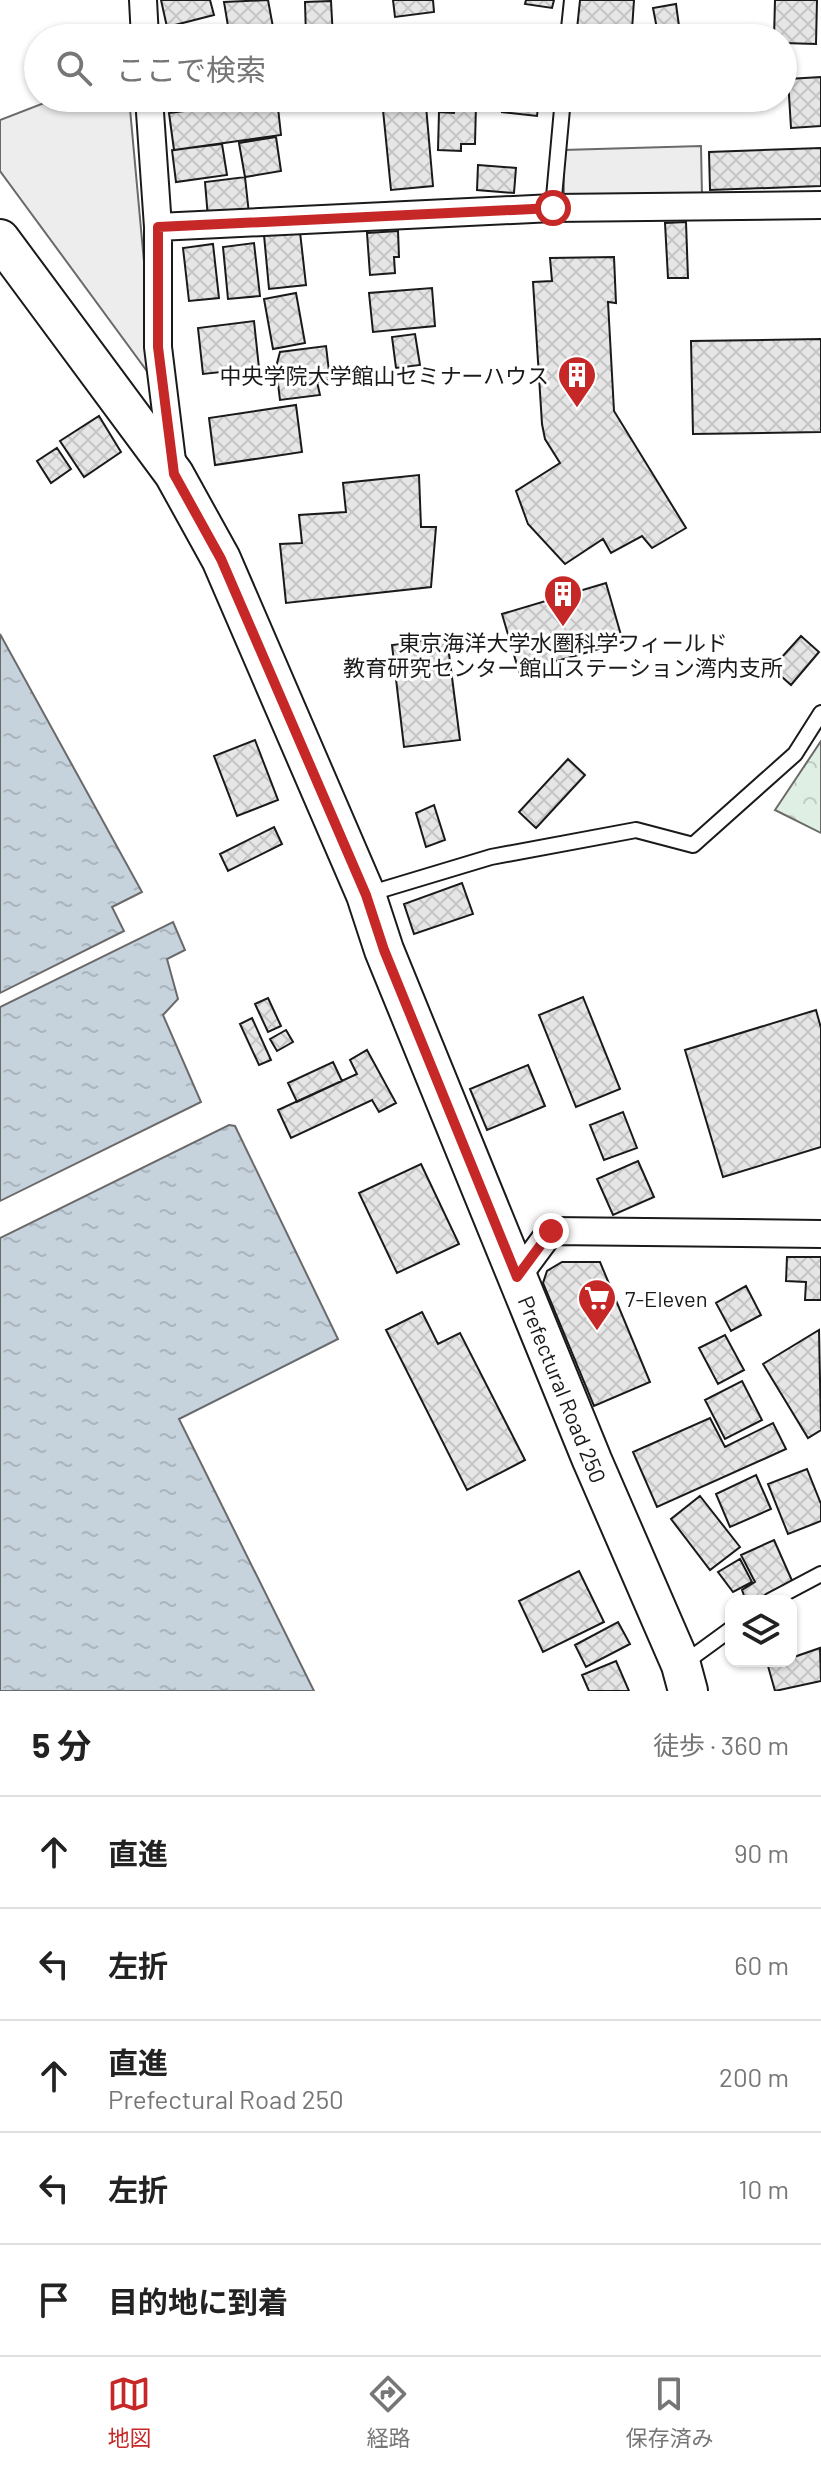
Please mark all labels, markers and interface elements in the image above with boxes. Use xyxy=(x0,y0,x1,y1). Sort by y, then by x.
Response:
search box xyxy=(24,24,797,112)
icon: search xyxy=(52,46,96,90)
text: ここで検索 xyxy=(116,51,266,87)
route start xyxy=(535,190,571,226)
building icon: 中央学院大学館山セミナーハウス xyxy=(556,354,598,409)
place label: 中央学院大学館山セミナーハウス xyxy=(219,362,549,388)
building icon: 東京海洋大学水圏科学フィールド 教育研究センター館山ステーション湾内支所 xyxy=(542,573,584,628)
place label: 東京海洋大学水圏科学フィールド 教育研究センター館山ステーション湾内支所 xyxy=(343,629,783,680)
route end xyxy=(533,1213,569,1249)
supermarket icon: 7-Eleven xyxy=(576,1277,618,1332)
place label: 7-Eleven xyxy=(625,1285,708,1311)
street label: Prefectural Road 250 xyxy=(514,1292,612,1486)
map controls xyxy=(725,1595,797,1667)
button: layers xyxy=(725,1595,797,1667)
text: 5 分 xyxy=(32,1724,91,1765)
text: 徒歩 · 360 m xyxy=(653,1729,789,1760)
icon: ahead xyxy=(32,1830,76,1874)
text: 直進 xyxy=(108,1835,168,1871)
text: 90 m xyxy=(734,1837,789,1868)
icon: left xyxy=(32,1942,76,1986)
text: 左折 xyxy=(108,1947,168,1983)
text: 60 m xyxy=(734,1949,789,1980)
text: 直進 xyxy=(108,2044,168,2080)
icon: ahead xyxy=(32,2054,76,2098)
text: 200 m xyxy=(719,2061,789,2092)
text: Prefectural Road 250 xyxy=(108,2083,344,2114)
icon: left xyxy=(32,2166,76,2210)
text: 左折 xyxy=(108,2171,168,2207)
text: 10 m xyxy=(739,2173,789,2204)
icon: arrive xyxy=(32,2278,76,2322)
text: 目的地に到着 xyxy=(108,2283,288,2319)
tab: 地図 xyxy=(107,2372,152,2452)
tab: 経路 xyxy=(366,2372,411,2452)
tab: 保存済み xyxy=(625,2372,714,2452)

